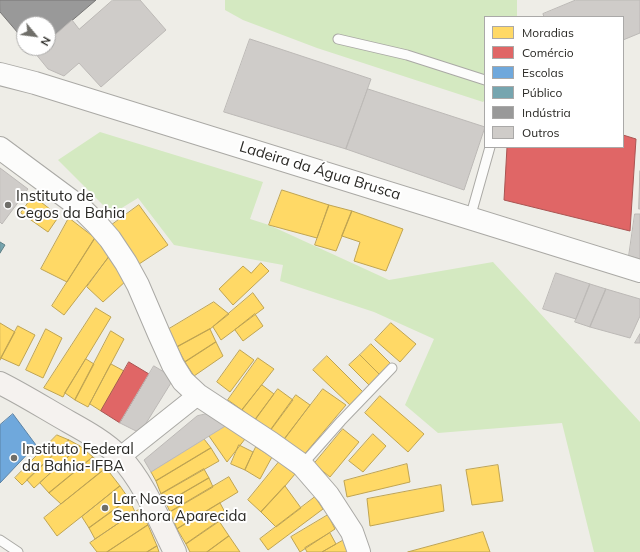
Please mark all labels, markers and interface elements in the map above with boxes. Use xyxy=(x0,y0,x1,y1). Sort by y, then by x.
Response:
north arrow xyxy=(16,16,56,56)
legend xyxy=(484,16,624,148)
text: Moradias xyxy=(522,25,574,40)
text: N xyxy=(37,34,54,48)
text: Comércio xyxy=(522,45,574,60)
text: Escolas xyxy=(522,65,564,80)
text: Público xyxy=(522,85,562,100)
text: Indústria xyxy=(522,105,571,120)
text: Outros xyxy=(522,125,559,140)
street label: Ladeira da Água Brusca xyxy=(237,138,403,204)
place label: Instituto de Cegos da Bahia xyxy=(16,187,125,222)
marker: Instituto de Cegos da Bahia xyxy=(3,200,13,210)
place label: Instituto Federal da Bahia-IFBA xyxy=(22,440,134,475)
marker: Instituto Federal da Bahia-IFBA xyxy=(9,453,19,463)
place label: Lar Nossa Senhora Aparecida xyxy=(113,490,246,525)
marker: Lar Nossa Senhora Aparecida xyxy=(100,503,110,513)

